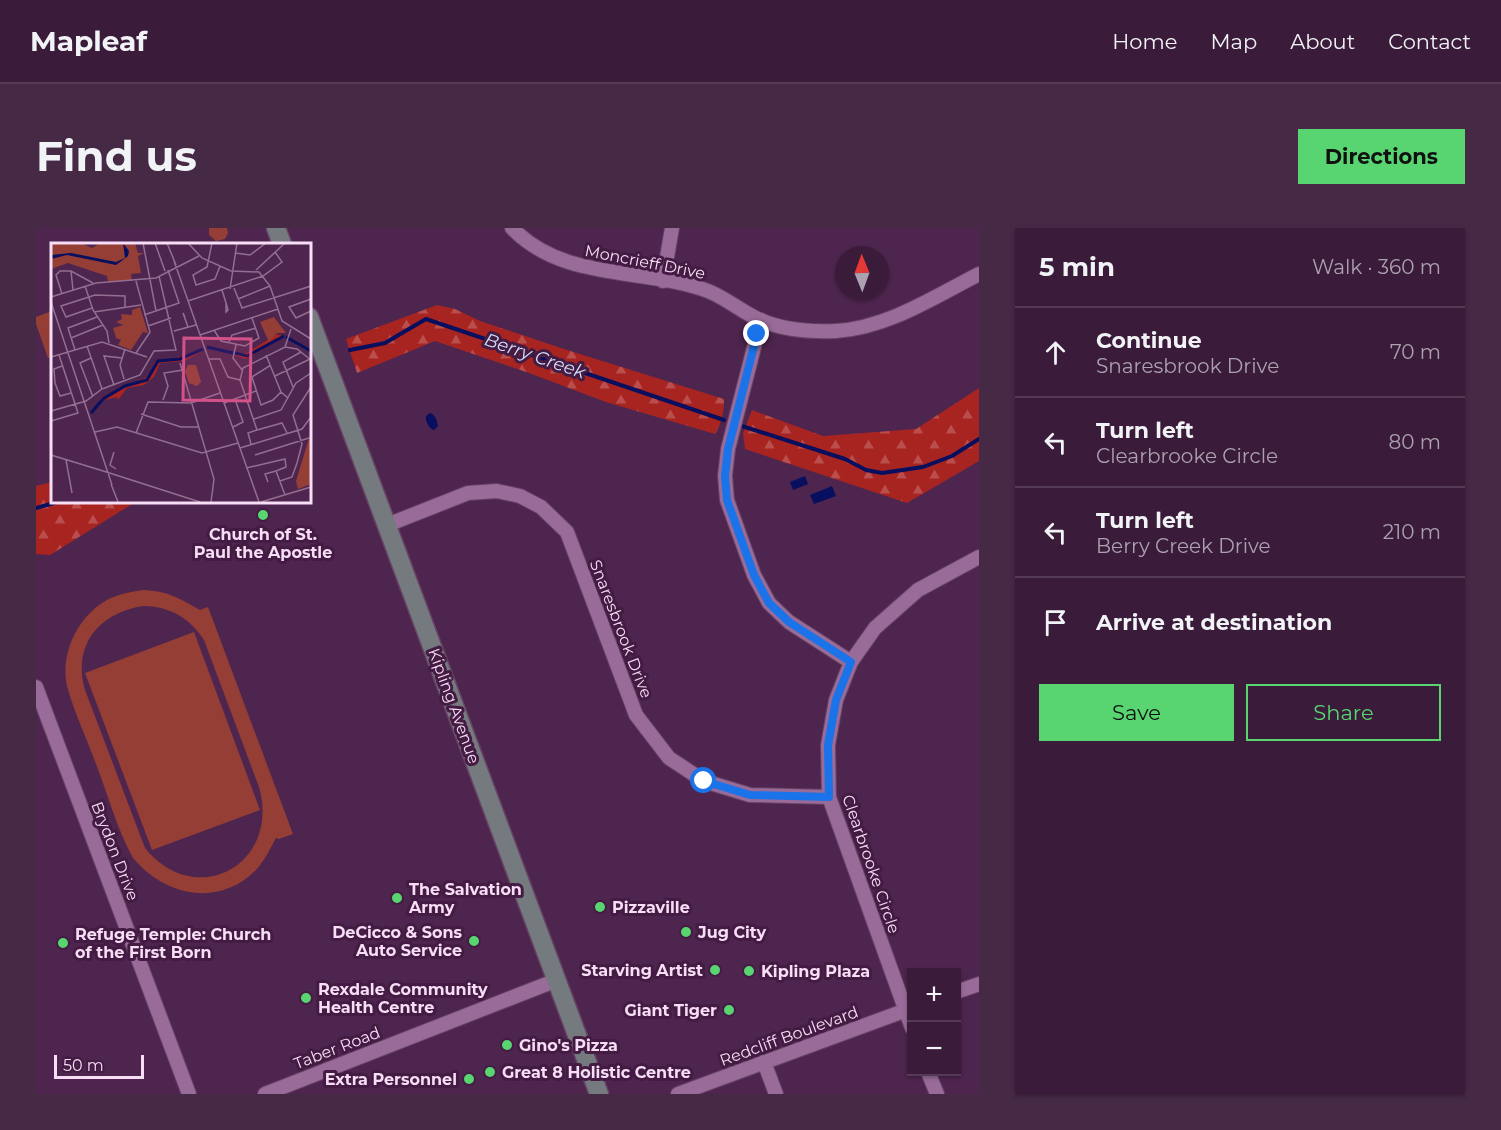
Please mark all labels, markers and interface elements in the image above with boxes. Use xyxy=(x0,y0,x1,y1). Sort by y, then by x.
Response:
text: Mapleaf xyxy=(30,24,147,58)
text: Home xyxy=(1112,29,1177,54)
text: Map xyxy=(1210,29,1257,54)
text: About xyxy=(1290,29,1355,54)
text: Contact xyxy=(1388,29,1471,54)
button: Directions xyxy=(1298,129,1465,184)
text: Find us xyxy=(36,130,197,182)
street label: Moncrieff Drive xyxy=(583,241,707,283)
inset map xyxy=(51,243,310,502)
north arrow xyxy=(835,246,889,300)
text: 5 min xyxy=(1039,251,1115,283)
text: Walk · 360 m xyxy=(1312,255,1441,279)
route end xyxy=(743,320,769,346)
text: Continue xyxy=(1096,327,1202,354)
water label: Berry Creek xyxy=(482,328,590,384)
icon: ahead xyxy=(1039,336,1072,369)
text: 70 m xyxy=(1390,340,1441,364)
text: Snaresbrook Drive xyxy=(1096,354,1279,378)
text: Turn left xyxy=(1096,417,1194,444)
icon: left xyxy=(1039,426,1072,459)
text: 80 m xyxy=(1389,430,1441,454)
text: Clearbrooke Circle xyxy=(1096,444,1278,468)
text: Turn left xyxy=(1096,507,1194,534)
marker: Church of St. Paul the Apostle xyxy=(256,508,270,522)
icon: left xyxy=(1039,516,1072,549)
text: 210 m xyxy=(1383,520,1441,544)
place label: Church of St. Paul the Apostle xyxy=(194,525,332,562)
text: Berry Creek Drive xyxy=(1096,534,1271,558)
street label: Snaresbrook Drive xyxy=(586,557,656,701)
icon: arrive xyxy=(1039,606,1072,639)
text: Arrive at destination xyxy=(1096,609,1332,636)
street label: Kipling Avenue xyxy=(424,646,484,766)
button: Save xyxy=(1039,684,1234,741)
button: Share xyxy=(1246,684,1441,741)
route start xyxy=(690,767,716,793)
street label: Clearbrooke Circle xyxy=(838,792,904,936)
street label: Brydon Drive xyxy=(87,799,143,903)
place label: The Salvation Army xyxy=(408,880,522,917)
marker: The Salvation Army xyxy=(390,891,404,905)
place label: Pizzaville xyxy=(612,898,690,917)
marker: Pizzaville xyxy=(593,900,607,914)
place label: DeCicco & Sons Auto Service xyxy=(332,923,462,960)
place label: Jug City xyxy=(697,923,766,942)
place label: Refuge Temple: Church of the First Born xyxy=(75,925,271,962)
marker: Jug City xyxy=(679,925,693,939)
marker: DeCicco & Sons Auto Service xyxy=(467,934,481,948)
marker: Refuge Temple: Church of the First Born xyxy=(56,936,70,950)
place label: Starving Artist xyxy=(581,961,703,980)
place label: Kipling Plaza xyxy=(761,962,870,981)
marker: Starving Artist xyxy=(708,963,722,977)
marker: Kipling Plaza xyxy=(742,964,756,978)
map controls xyxy=(907,968,961,1076)
button: + xyxy=(907,968,961,1022)
place label: Rexdale Community Health Centre xyxy=(318,980,488,1017)
marker: Rexdale Community Health Centre xyxy=(299,991,313,1005)
place label: Giant Tiger xyxy=(625,1001,717,1020)
street label: Redcliff Boulevard xyxy=(717,1002,861,1070)
marker: Giant Tiger xyxy=(722,1003,736,1017)
button: − xyxy=(907,1022,961,1076)
street label: Taber Road xyxy=(291,1023,383,1073)
place label: Gino's Pizza xyxy=(519,1036,618,1055)
marker: Gino's Pizza xyxy=(500,1038,514,1052)
scale bar xyxy=(54,1052,144,1080)
text: 50 m xyxy=(63,1056,104,1075)
place label: Great 8 Holistic Centre xyxy=(502,1063,691,1082)
marker: Great 8 Holistic Centre xyxy=(483,1065,497,1079)
place label: Extra Personnel xyxy=(325,1070,457,1089)
marker: Extra Personnel xyxy=(462,1072,476,1086)

